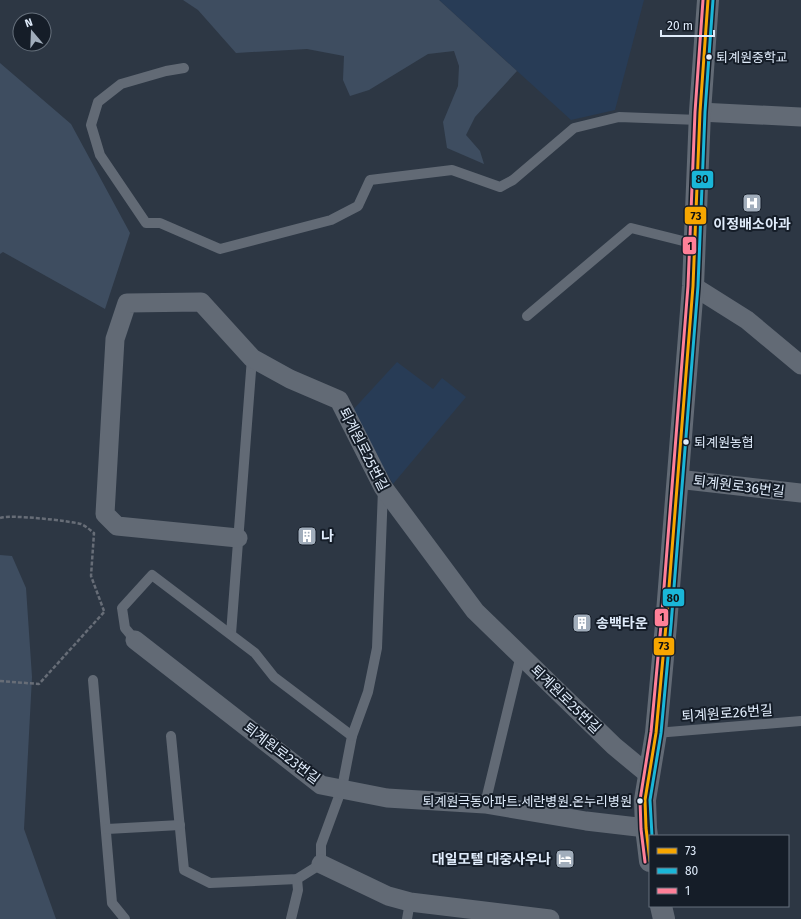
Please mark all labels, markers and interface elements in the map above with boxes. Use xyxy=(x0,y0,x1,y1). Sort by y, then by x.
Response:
north arrow xyxy=(12,12,52,52)
scale bar xyxy=(661,12,714,38)
text: N xyxy=(23,16,34,30)
text: 20 m xyxy=(667,19,693,33)
place label: 퇴계원중학교 xyxy=(716,50,788,65)
marker: 퇴계원중학교 xyxy=(704,52,714,62)
line badge: 80 xyxy=(691,170,714,189)
text: 80 xyxy=(696,173,709,186)
hospital icon: 이정배소아과 xyxy=(741,192,763,214)
line badge: 73 xyxy=(684,206,707,225)
text: 73 xyxy=(691,210,702,223)
place label: 이정배소아과 xyxy=(713,216,791,233)
line badge: 1 xyxy=(682,236,697,255)
text: 1 xyxy=(687,240,693,253)
street label: 퇴계원로25번길 xyxy=(335,405,392,494)
place label: 퇴계원농협 xyxy=(694,435,754,450)
marker: 퇴계원농협 xyxy=(681,437,691,447)
street label: 퇴계원로36번길 xyxy=(692,472,786,501)
building icon: 나 xyxy=(296,525,318,547)
place label: 나 xyxy=(321,528,334,545)
line badge: 80 xyxy=(662,588,685,607)
text: 80 xyxy=(667,592,680,605)
line badge: 1 xyxy=(654,608,669,627)
text: 1 xyxy=(659,611,665,624)
building icon: 송백타운 xyxy=(571,612,593,634)
place label: 송백타운 xyxy=(596,615,648,632)
line badge: 73 xyxy=(653,637,675,656)
text: 73 xyxy=(659,640,670,653)
street label: 퇴계원로25번길 xyxy=(527,662,604,737)
street label: 퇴계원로26번길 xyxy=(681,702,773,725)
street label: 퇴계원로23번길 xyxy=(240,719,323,788)
place label: 퇴계원극동아파트.세란병원.온누리병원 xyxy=(422,794,632,809)
marker: 퇴계원극동아파트.세란병원.온누리병원 xyxy=(635,796,645,806)
legend xyxy=(649,835,789,907)
text: 73 xyxy=(685,844,696,858)
hotel icon: 대일모텔 대중사우나 xyxy=(554,848,576,870)
place label: 대일모텔 대중사우나 xyxy=(432,851,551,868)
text: 80 xyxy=(685,864,699,878)
text: 1 xyxy=(685,884,690,898)

